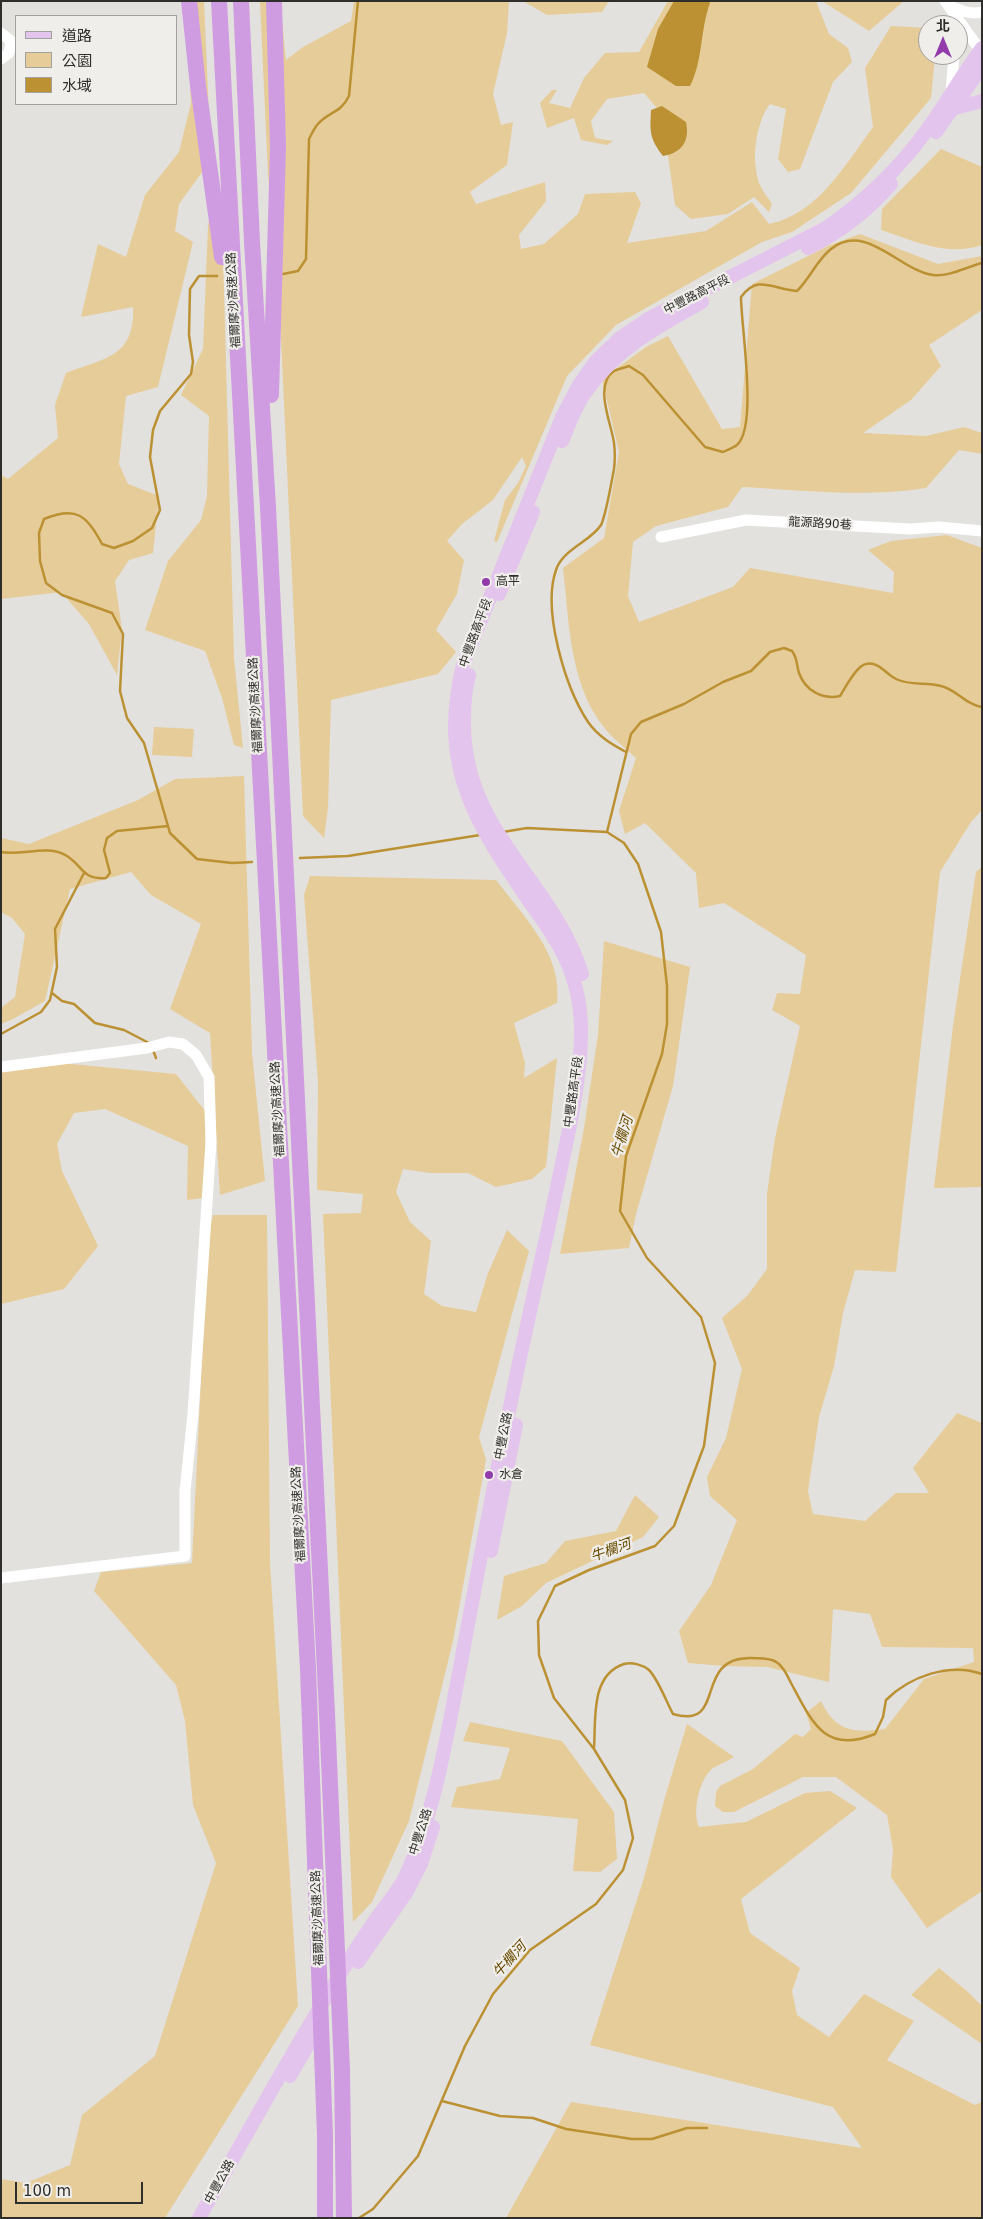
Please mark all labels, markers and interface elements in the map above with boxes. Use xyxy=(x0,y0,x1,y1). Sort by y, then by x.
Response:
legend xyxy=(15,15,178,105)
north arrow xyxy=(918,15,968,65)
text: 北 xyxy=(936,18,950,34)
text: 道路 xyxy=(62,27,92,45)
text: 公園 xyxy=(62,52,92,70)
text: 水域 xyxy=(62,77,92,95)
street label: 福爾摩沙高速公路 xyxy=(224,252,244,348)
street label: 中豐路高平段 xyxy=(662,272,732,318)
street label: 龍源路90巷 xyxy=(788,515,852,533)
place label: 高平 xyxy=(496,575,520,589)
marker: 高平 xyxy=(480,576,492,588)
street label: 中豐路高平段 xyxy=(457,597,495,669)
street label: 福爾摩沙高速公路 xyxy=(246,657,266,753)
street label: 中豐路高平段 xyxy=(562,1055,586,1129)
street label: 福爾摩沙高速公路 xyxy=(268,1061,288,1157)
water label: 牛欄河 xyxy=(609,1114,637,1160)
street label: 中豐公路 xyxy=(492,1411,516,1461)
street label: 福爾摩沙高速公路 xyxy=(289,1466,309,1562)
place label: 水倉 xyxy=(499,1468,523,1482)
marker: 水倉 xyxy=(483,1469,495,1481)
water label: 牛欄河 xyxy=(588,1536,634,1566)
street label: 中豐公路 xyxy=(407,1807,435,1857)
street label: 福爾摩沙高速公路 xyxy=(309,1870,327,1966)
water label: 牛欄河 xyxy=(490,1939,530,1981)
street label: 中豐公路 xyxy=(202,2158,238,2206)
scale bar xyxy=(18,2172,145,2204)
text: 100 m xyxy=(23,2182,71,2200)

